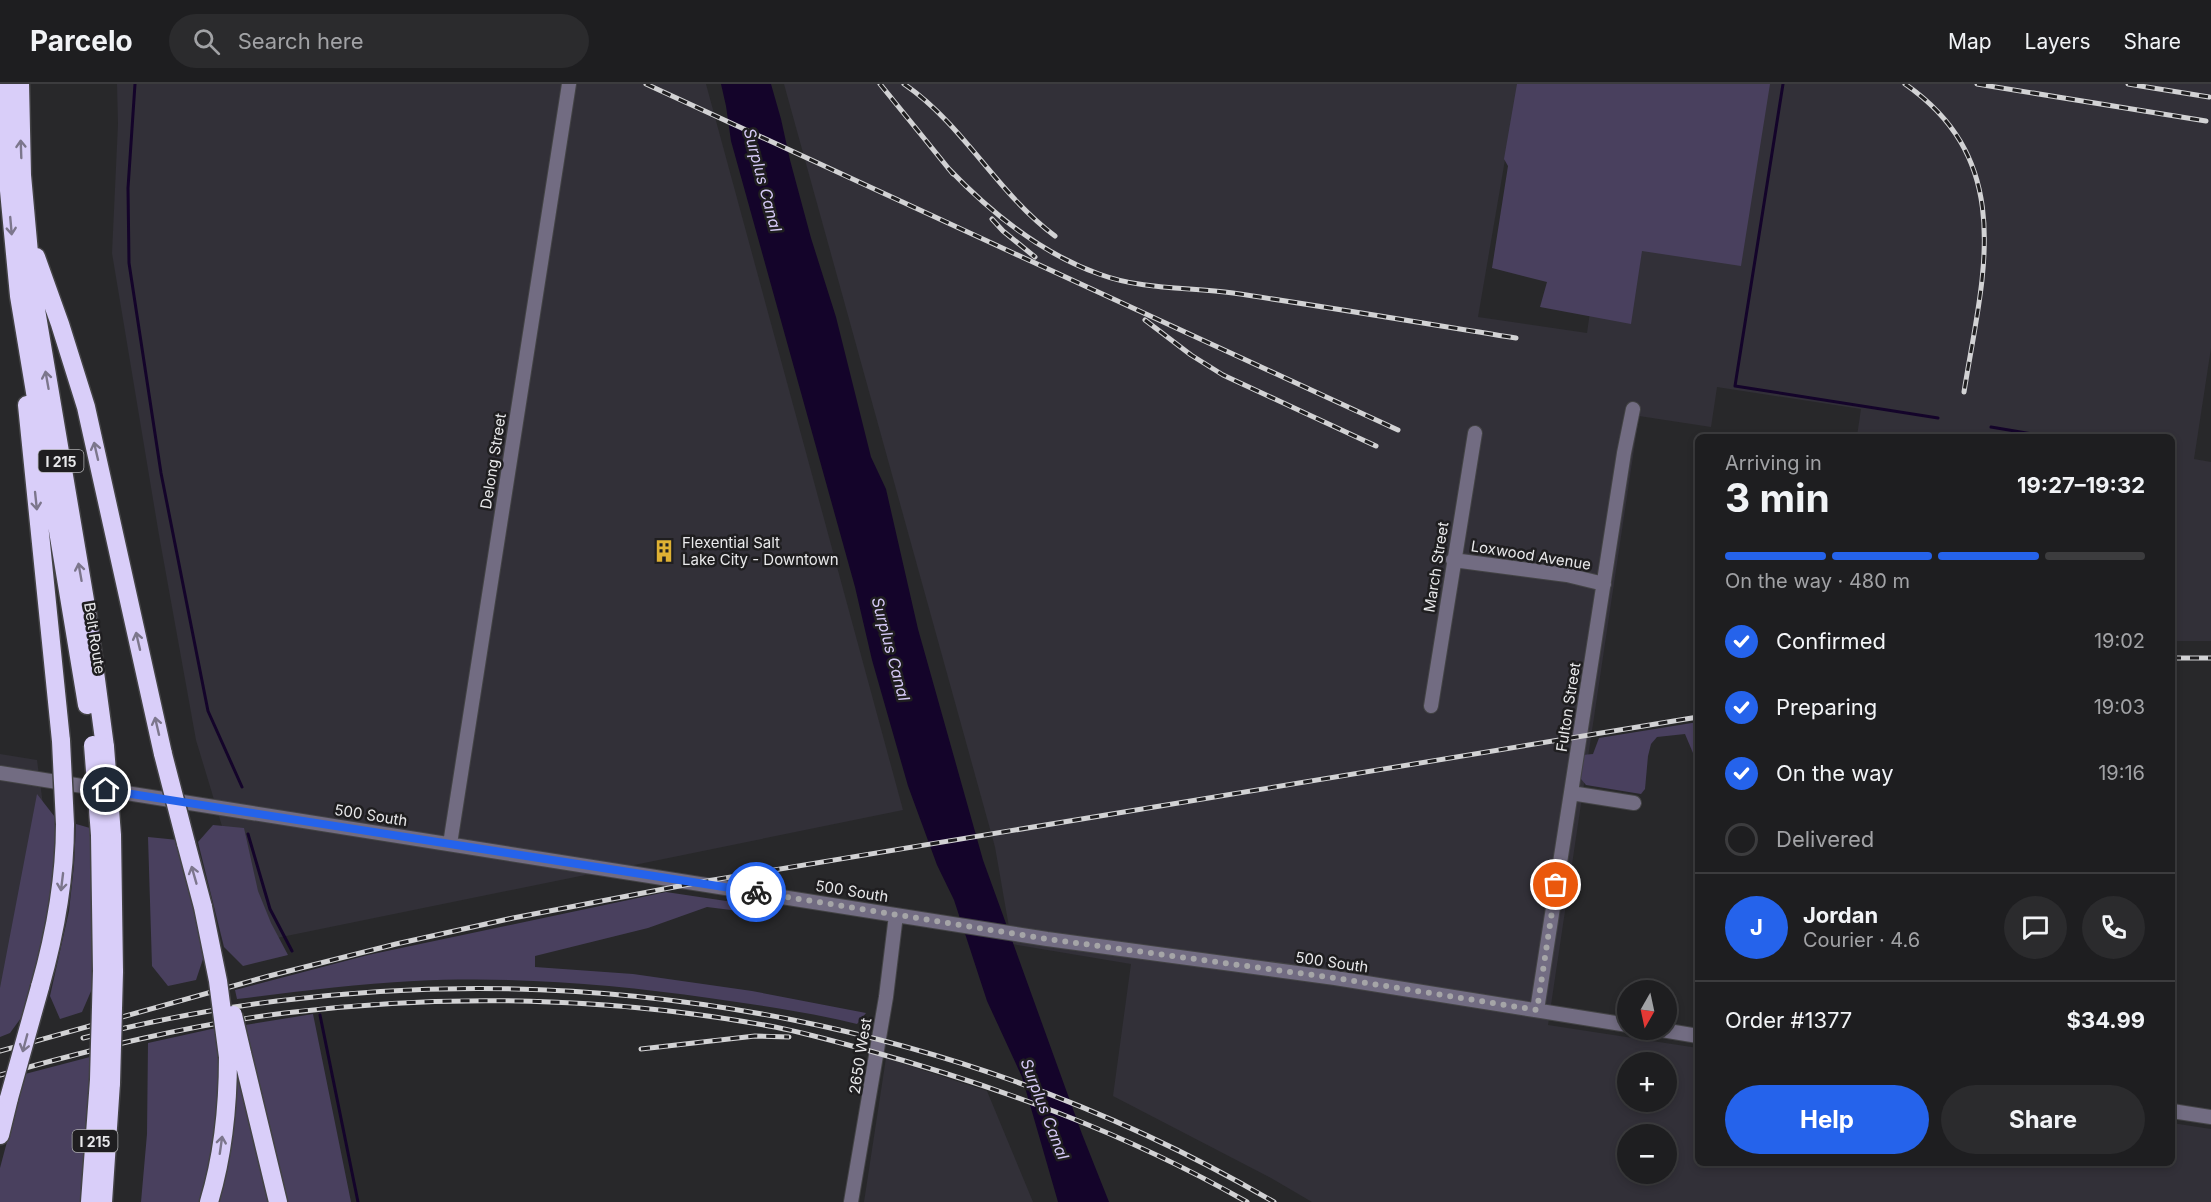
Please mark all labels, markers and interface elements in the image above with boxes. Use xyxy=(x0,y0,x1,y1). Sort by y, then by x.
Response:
search box xyxy=(169,14,589,68)
text: Parcelo xyxy=(30,24,133,58)
icon: search xyxy=(190,25,223,58)
text: Search here xyxy=(238,28,363,54)
text: Map xyxy=(1948,29,1992,54)
text: Layers xyxy=(2025,29,2091,54)
text: Share xyxy=(2124,29,2181,54)
water label: Surplus Canal xyxy=(740,126,787,234)
one-way arrow xyxy=(15,140,27,160)
one-way arrow xyxy=(6,216,17,236)
one-way arrow xyxy=(42,371,53,390)
street label: Delong Street xyxy=(476,412,510,510)
one-way arrow xyxy=(89,442,101,461)
road number: I 215 xyxy=(38,450,84,472)
text: Arriving in xyxy=(1725,451,1822,475)
text: 19:27–19:32 xyxy=(2017,472,2145,498)
text: 3 min xyxy=(1725,474,1830,521)
one-way arrow xyxy=(31,490,42,510)
street label: March Street xyxy=(1419,520,1453,614)
place label: Flexential Salt Lake City - Downtown xyxy=(682,533,839,569)
street label: Loxwood Avenue xyxy=(1470,536,1592,574)
building icon: Flexential Salt Lake City - Downtown xyxy=(651,538,677,564)
one-way arrow xyxy=(75,563,86,583)
text: On the way · 480 m xyxy=(1725,569,1910,593)
water label: Surplus Canal xyxy=(868,595,915,703)
street label: Belt Route xyxy=(80,601,110,675)
icon: check xyxy=(1725,625,1758,658)
text: Confirmed xyxy=(1776,628,1886,654)
text: 19:02 xyxy=(2094,629,2145,653)
one-way arrow xyxy=(132,632,143,652)
street label: Fulton Street xyxy=(1552,661,1584,753)
icon: check xyxy=(1725,691,1758,724)
text: Preparing xyxy=(1776,694,1877,720)
text: 19:03 xyxy=(2094,695,2145,719)
one-way arrow xyxy=(150,717,162,736)
icon: check xyxy=(1725,757,1758,790)
text: On the way xyxy=(1776,760,1894,786)
text: 19:16 xyxy=(2098,761,2145,785)
pin xyxy=(80,764,131,815)
icon: home xyxy=(89,773,122,806)
street label: 500 South xyxy=(333,800,409,830)
text: Delivered xyxy=(1776,826,1874,852)
pin xyxy=(1530,859,1581,910)
courier xyxy=(726,862,786,922)
one-way arrow xyxy=(188,866,200,885)
icon: bag xyxy=(1539,868,1572,901)
one-way arrow xyxy=(56,872,67,892)
icon: bike xyxy=(740,876,773,909)
street label: 500 South xyxy=(814,876,890,906)
button: chat xyxy=(2004,896,2067,959)
button: phone xyxy=(2082,896,2145,959)
text: Jordan xyxy=(1803,902,1878,928)
text: J xyxy=(1750,914,1763,940)
text: Courier · 4.6 xyxy=(1803,928,1920,952)
street label: 500 South xyxy=(1294,947,1370,977)
north arrow xyxy=(1617,980,1677,1040)
map controls xyxy=(1617,980,1677,1184)
text: Order #1377 xyxy=(1725,1007,1852,1033)
text: $34.99 xyxy=(2067,1007,2145,1033)
street label: 2650 West xyxy=(845,1016,875,1095)
one-way arrow xyxy=(19,1033,30,1052)
button: + xyxy=(1617,1052,1677,1112)
water label: Surplus Canal xyxy=(1017,1056,1074,1163)
button: Help xyxy=(1725,1085,1929,1154)
button: Share xyxy=(1941,1085,2145,1154)
button: − xyxy=(1617,1124,1677,1184)
road number: I 215 xyxy=(72,1130,118,1152)
one-way arrow xyxy=(215,1135,226,1155)

